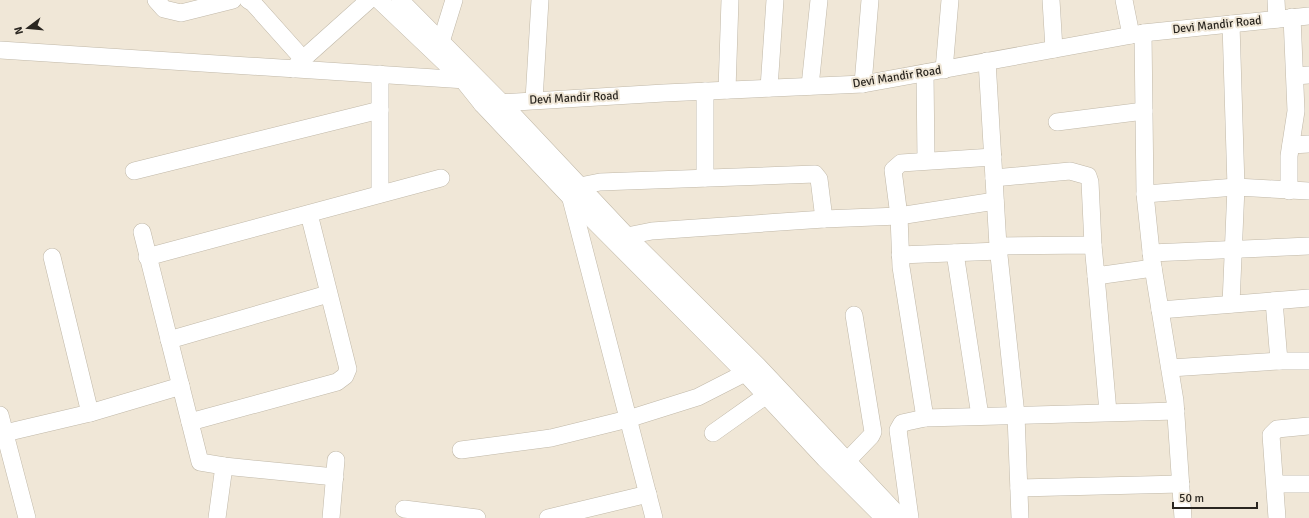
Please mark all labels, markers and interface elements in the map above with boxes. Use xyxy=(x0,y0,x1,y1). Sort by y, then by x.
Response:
north arrow xyxy=(8,8,48,48)
street label: Devi Mandir Road xyxy=(1172,13,1262,37)
text: N xyxy=(12,25,26,36)
street label: Devi Mandir Road xyxy=(852,63,942,91)
street label: Devi Mandir Road xyxy=(529,88,619,108)
scale bar xyxy=(1173,484,1257,510)
text: 50 m xyxy=(1179,491,1204,506)

